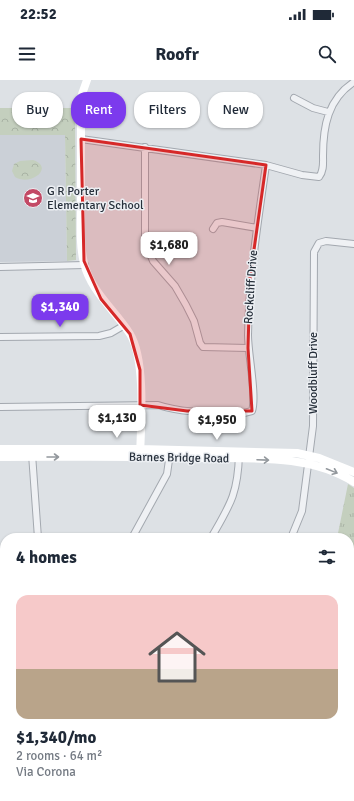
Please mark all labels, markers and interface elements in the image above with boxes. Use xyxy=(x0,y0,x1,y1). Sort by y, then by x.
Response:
text: 22:52 xyxy=(20,5,57,23)
icon: menu xyxy=(16,43,38,65)
text: Roofr xyxy=(155,43,199,65)
icon: search xyxy=(316,43,338,65)
chip: Buy xyxy=(12,92,63,128)
chip: Rent xyxy=(71,92,126,128)
chip: Filters xyxy=(134,92,200,128)
chip: New xyxy=(208,92,263,128)
place label: G R Porter Elementary School xyxy=(47,184,144,213)
school or university icon: G R Porter Elementary School xyxy=(22,187,44,209)
pin: $1,680 xyxy=(136,232,202,266)
text: $1,680 xyxy=(150,237,188,253)
street label: Rockcliff Drive xyxy=(241,249,261,325)
pin: $1,340 xyxy=(27,294,93,328)
text: $1,340 xyxy=(41,299,79,315)
street label: Woodbluff Drive xyxy=(306,332,321,414)
pin: $1,130 xyxy=(84,405,150,439)
pin: $1,950 xyxy=(184,407,250,441)
text: $1,130 xyxy=(98,410,136,426)
text: $1,950 xyxy=(198,412,236,428)
street label: Barnes Bridge Road xyxy=(129,450,229,466)
one-way arrow xyxy=(46,453,59,461)
one-way arrow xyxy=(256,456,269,463)
one-way arrow xyxy=(325,467,337,475)
icon: filters xyxy=(316,546,338,568)
text: 4 homes xyxy=(16,547,77,568)
icon: home xyxy=(141,621,213,693)
text: $1,340/mo xyxy=(16,727,96,748)
text: 2 rooms · 64 m² xyxy=(16,748,102,764)
text: Via Corona xyxy=(16,764,76,780)

